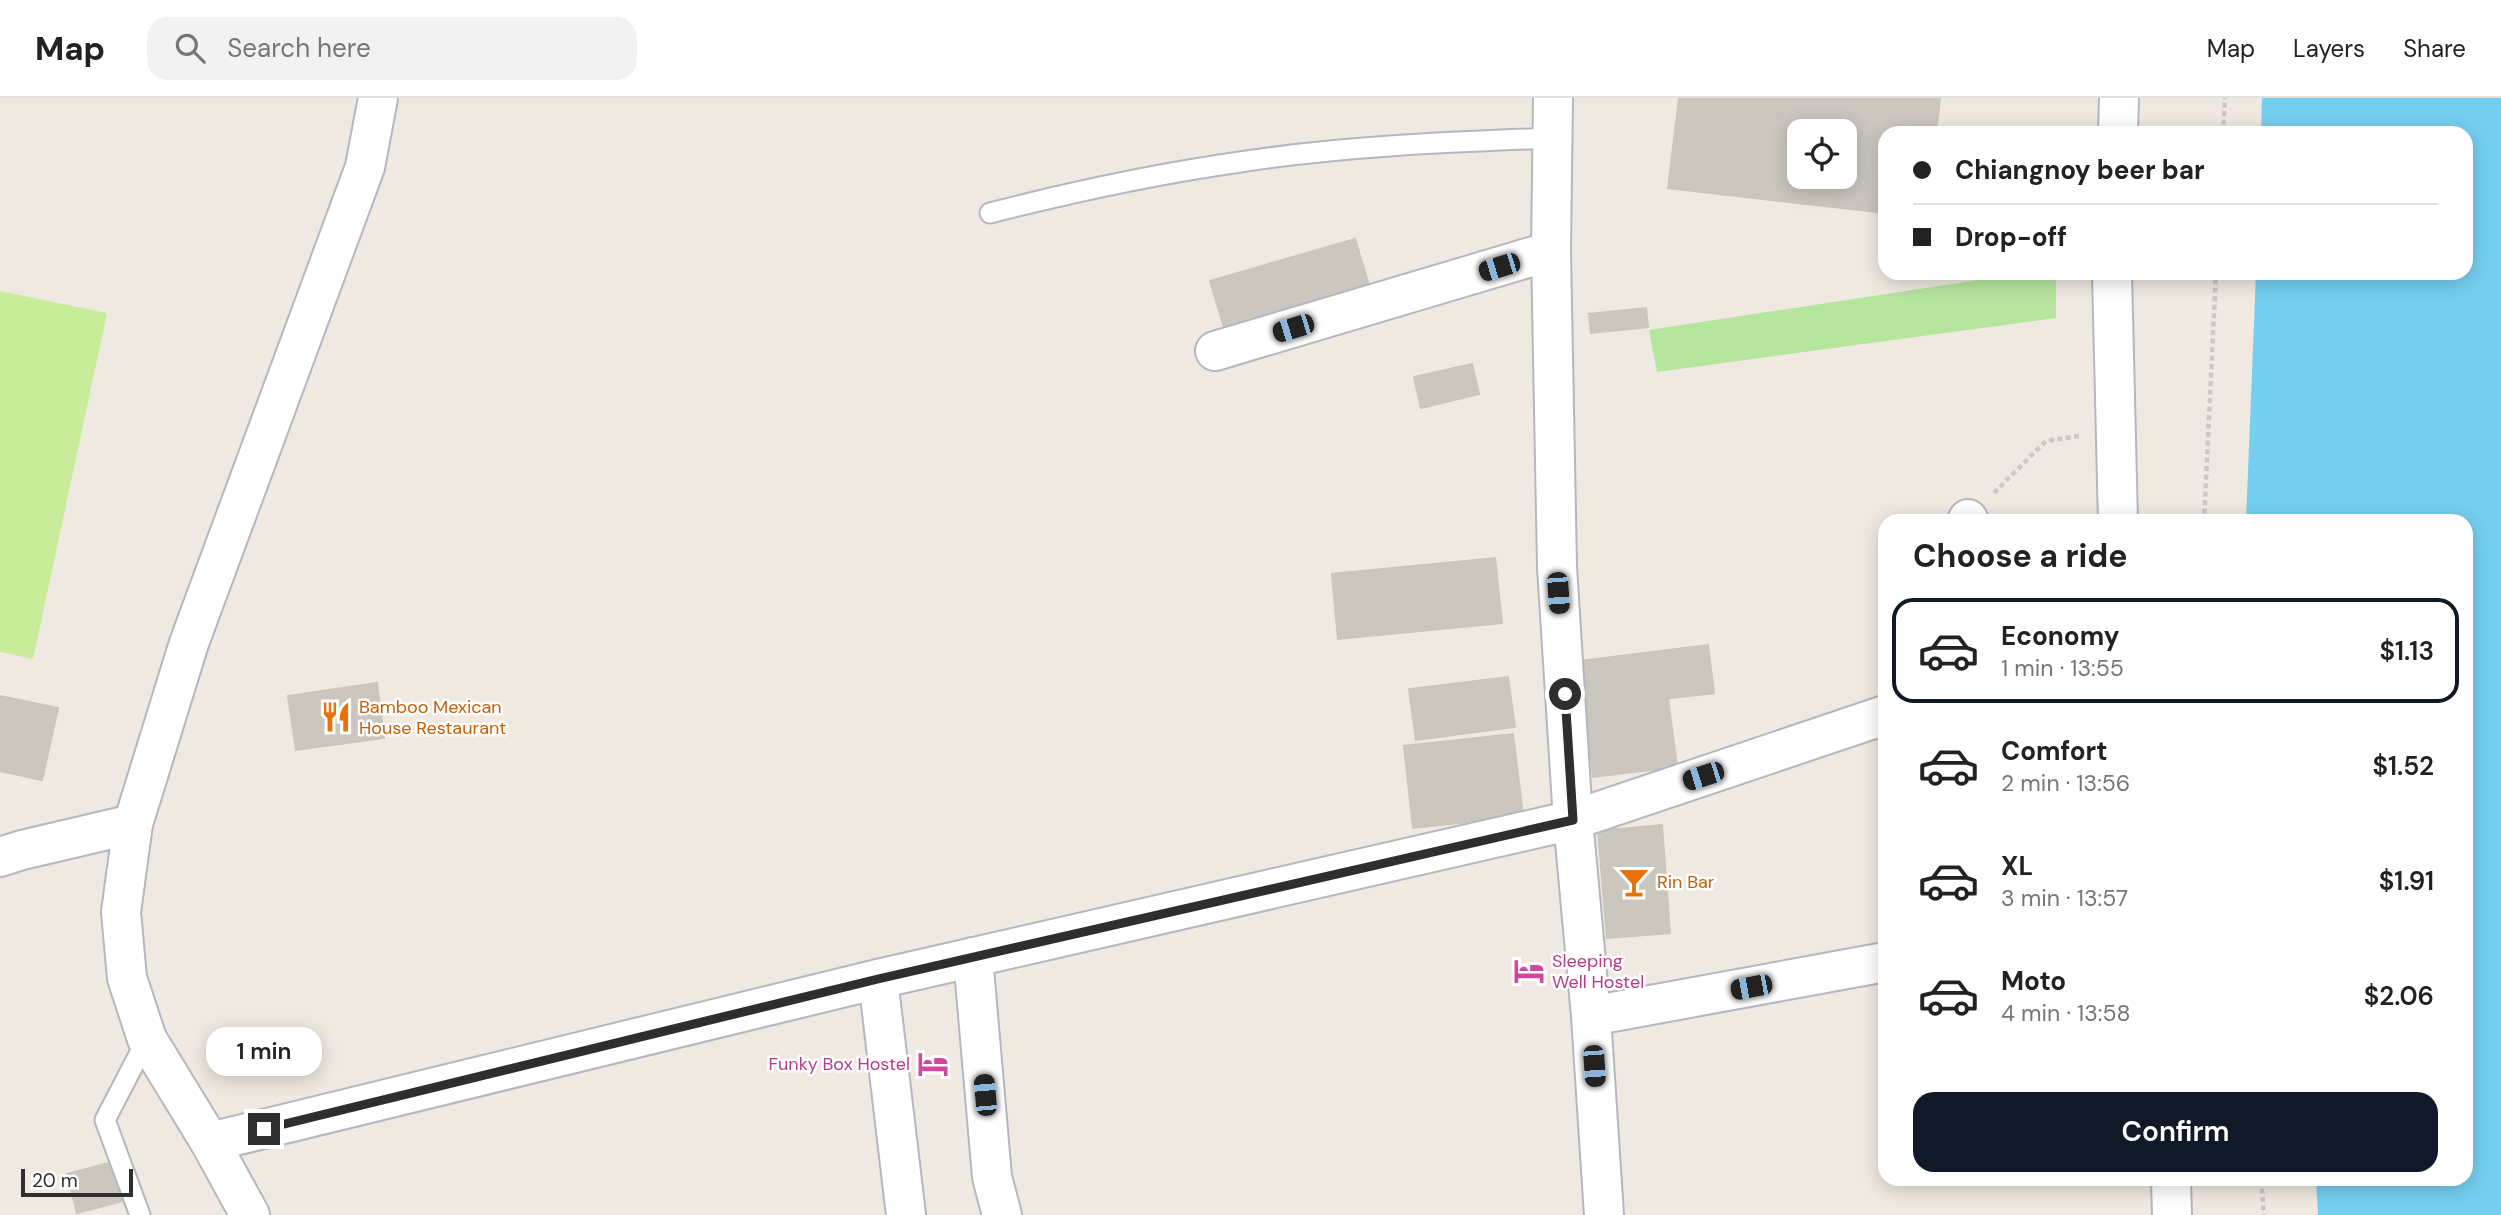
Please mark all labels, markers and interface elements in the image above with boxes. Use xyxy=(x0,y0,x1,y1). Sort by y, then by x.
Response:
search box xyxy=(147,17,637,80)
text: Map xyxy=(35,27,105,70)
icon: search xyxy=(171,29,209,67)
text: Search here xyxy=(227,31,371,65)
text: Map xyxy=(2207,33,2255,64)
text: Layers xyxy=(2293,33,2365,64)
text: Share xyxy=(2403,33,2466,64)
map controls xyxy=(1787,119,1857,189)
button: locate xyxy=(1787,119,1857,189)
text: Chiangnoy beer bar xyxy=(1955,153,2205,187)
text: Drop-off xyxy=(1955,220,2067,254)
car xyxy=(1476,251,1523,283)
car xyxy=(1270,312,1317,344)
text: Choose a ride xyxy=(1913,535,2128,577)
car xyxy=(1547,571,1570,615)
icon: car xyxy=(1917,619,1980,682)
text: Economy xyxy=(2001,619,2119,653)
text: $1.13 xyxy=(2379,634,2434,668)
text: 1 min · 13:55 xyxy=(2001,653,2124,683)
route start xyxy=(1549,678,1581,710)
place label: Bamboo Mexican House Restaurant xyxy=(359,695,506,740)
restaurant icon: Bamboo Mexican House Restaurant xyxy=(319,700,353,734)
icon: car xyxy=(1917,734,1980,797)
text: Comfort xyxy=(2001,734,2107,768)
text: $1.52 xyxy=(2372,749,2434,783)
car xyxy=(1680,760,1727,792)
text: 2 min · 13:56 xyxy=(2001,768,2130,798)
icon: car xyxy=(1917,849,1980,912)
text: XL xyxy=(2001,849,2033,883)
text: $1.91 xyxy=(2379,864,2434,898)
bar icon: Rin Bar xyxy=(1617,865,1651,899)
place label: Rin Bar xyxy=(1657,870,1715,894)
text: 3 min · 13:57 xyxy=(2001,883,2128,913)
place label: Sleeping Well Hostel xyxy=(1552,949,1644,994)
hotel icon: Sleeping Well Hostel xyxy=(1512,954,1546,988)
icon: car xyxy=(1917,964,1980,1027)
text: Moto xyxy=(2001,964,2066,998)
car xyxy=(1729,973,1774,1001)
text: $2.06 xyxy=(2364,979,2434,1013)
text: 4 min · 13:58 xyxy=(2001,998,2131,1028)
callout: 1 min xyxy=(206,1028,322,1076)
text: 1 min xyxy=(237,1036,291,1066)
car xyxy=(1583,1044,1606,1088)
hotel icon: Funky Box Hostel xyxy=(916,1047,950,1081)
place label: Funky Box Hostel xyxy=(768,1052,910,1076)
car xyxy=(973,1073,998,1117)
button: Confirm xyxy=(1913,1092,2438,1172)
route end xyxy=(248,1113,280,1145)
scale bar xyxy=(21,1166,133,1198)
text: 20 m xyxy=(32,1168,78,1193)

